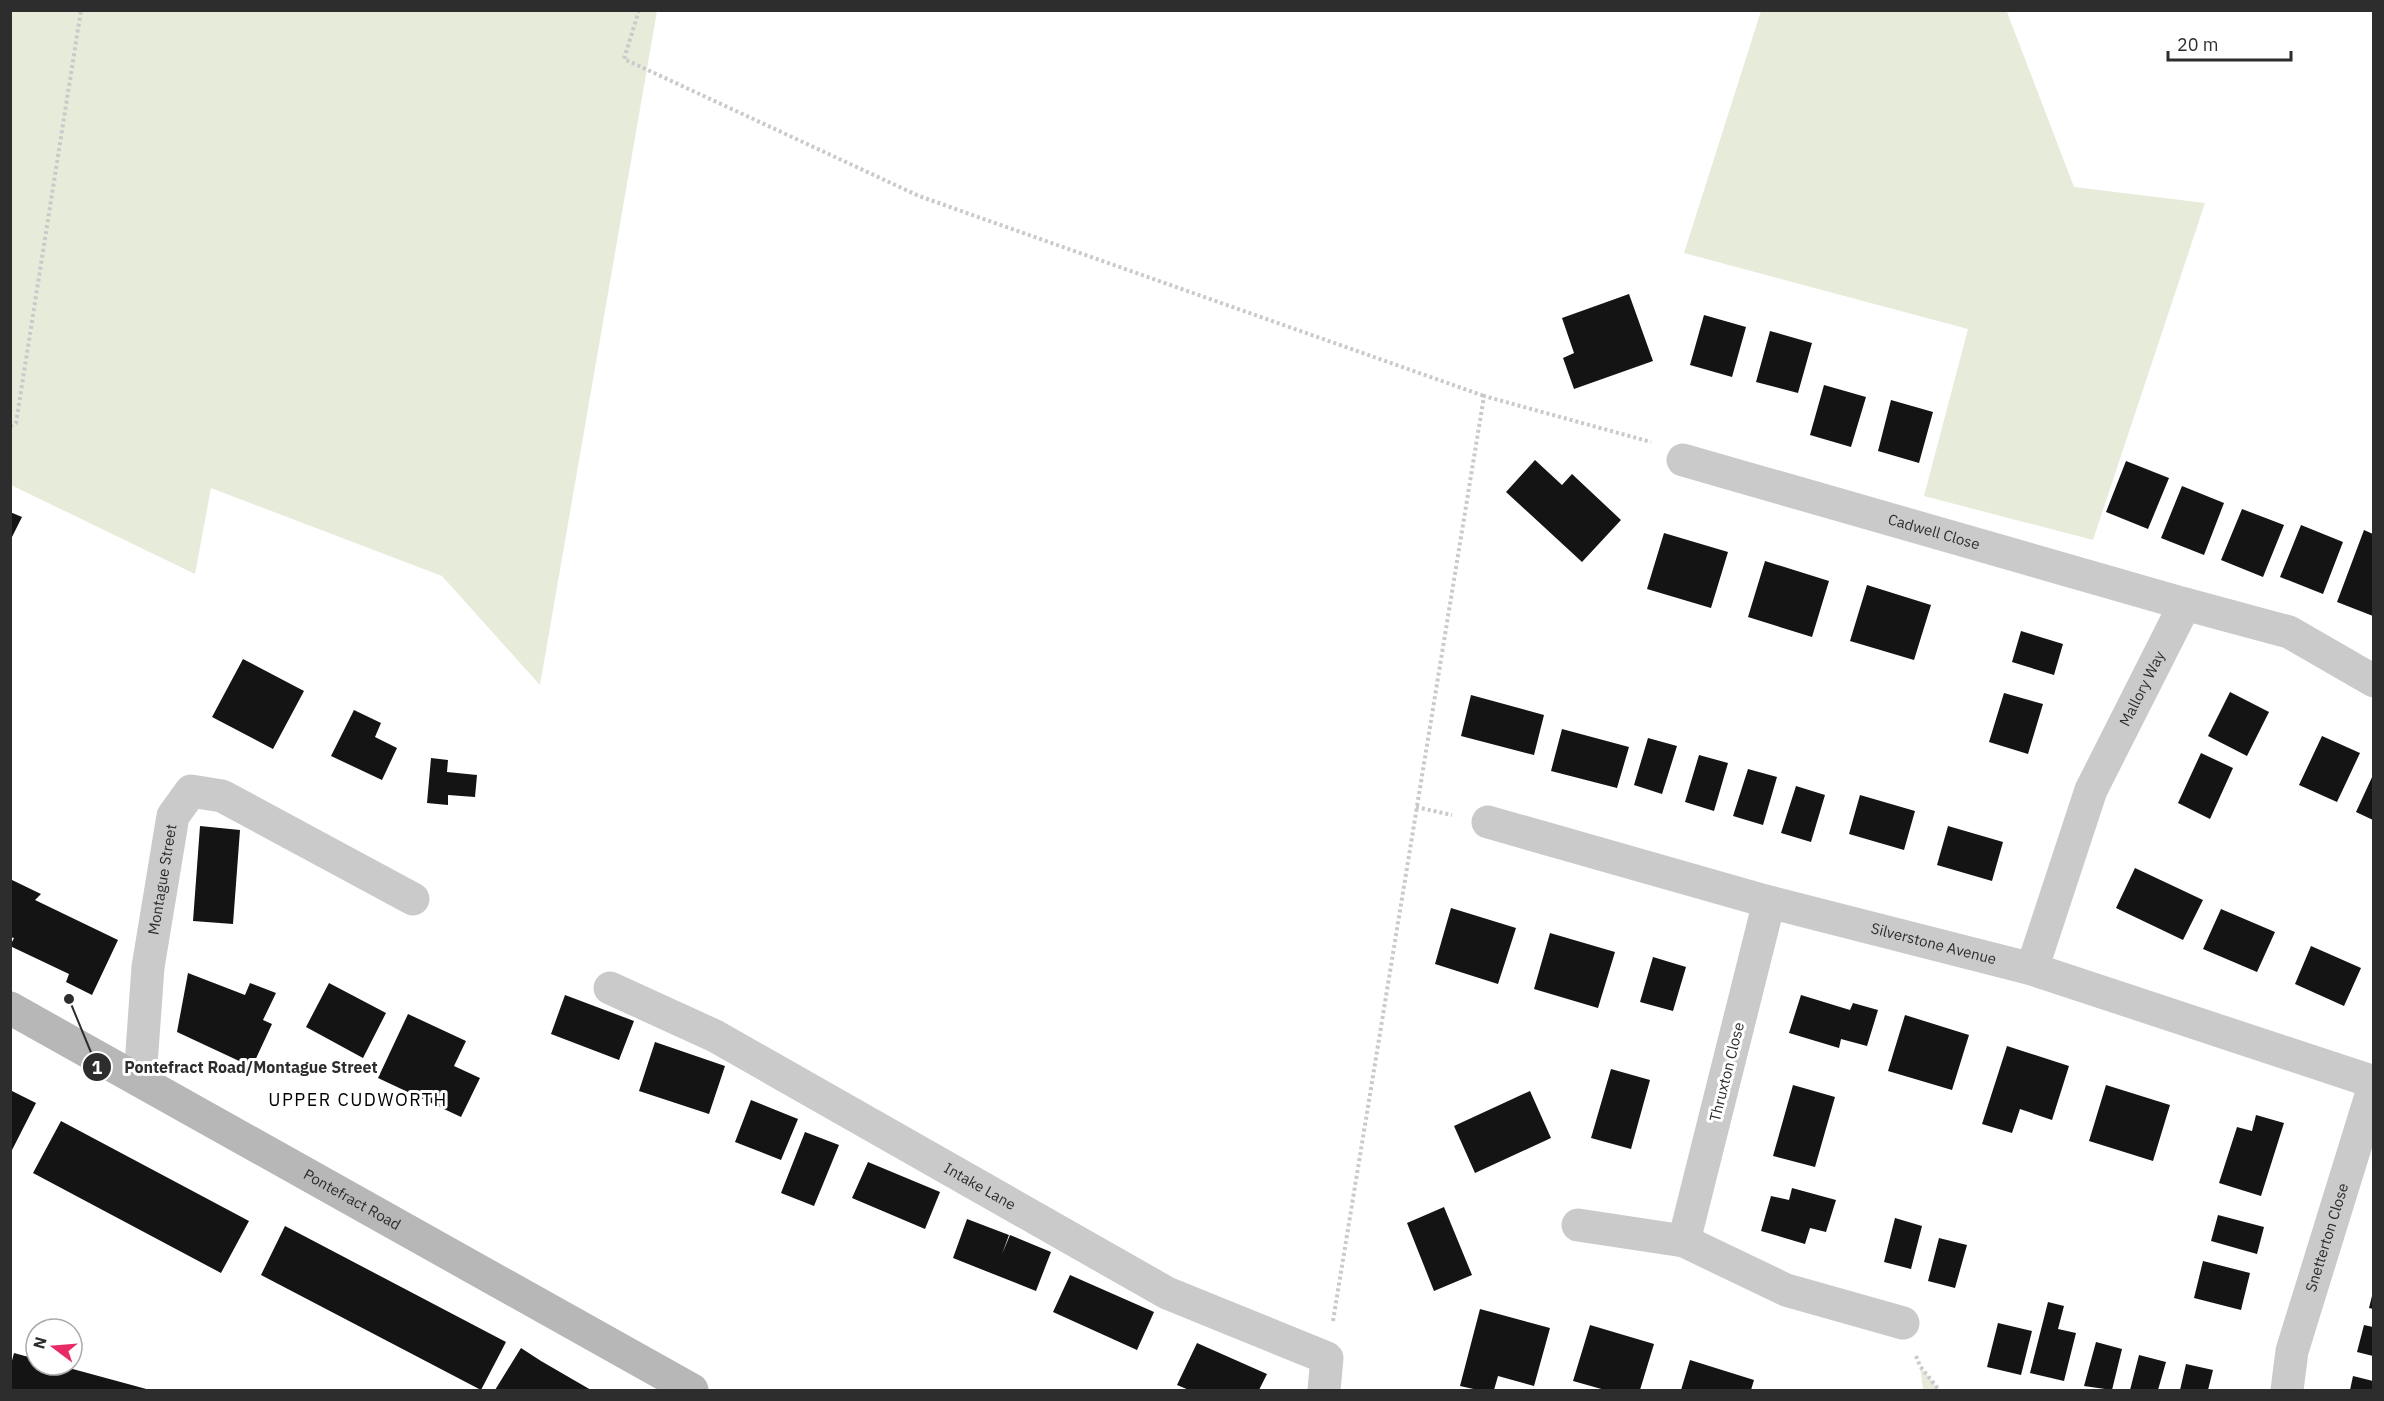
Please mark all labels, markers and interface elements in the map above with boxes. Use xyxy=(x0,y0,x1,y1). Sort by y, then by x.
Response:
scale bar xyxy=(2168,24,2291,62)
text: 20 m xyxy=(2177,33,2219,56)
street label: Cadwell Close xyxy=(1886,509,1982,554)
street label: Mallory Way xyxy=(2115,647,2169,729)
street label: Montague Street xyxy=(143,823,181,936)
street label: Silverstone Avenue xyxy=(1869,918,1998,969)
street label: Thruxton Close xyxy=(1705,1020,1748,1124)
callout: Pontefract Road/Montague Street xyxy=(82,1050,389,1084)
text: 1 xyxy=(92,1056,103,1079)
text: Pontefract Road/Montague Street xyxy=(124,1057,378,1077)
district label: UPPER CUDWORTH xyxy=(268,1088,448,1111)
street label: Intake Lane xyxy=(941,1158,1019,1214)
street label: Pontefract Road xyxy=(300,1164,404,1234)
street label: Snetterton Close xyxy=(2301,1181,2352,1294)
north arrow xyxy=(24,1317,84,1377)
text: N xyxy=(28,1335,51,1351)

